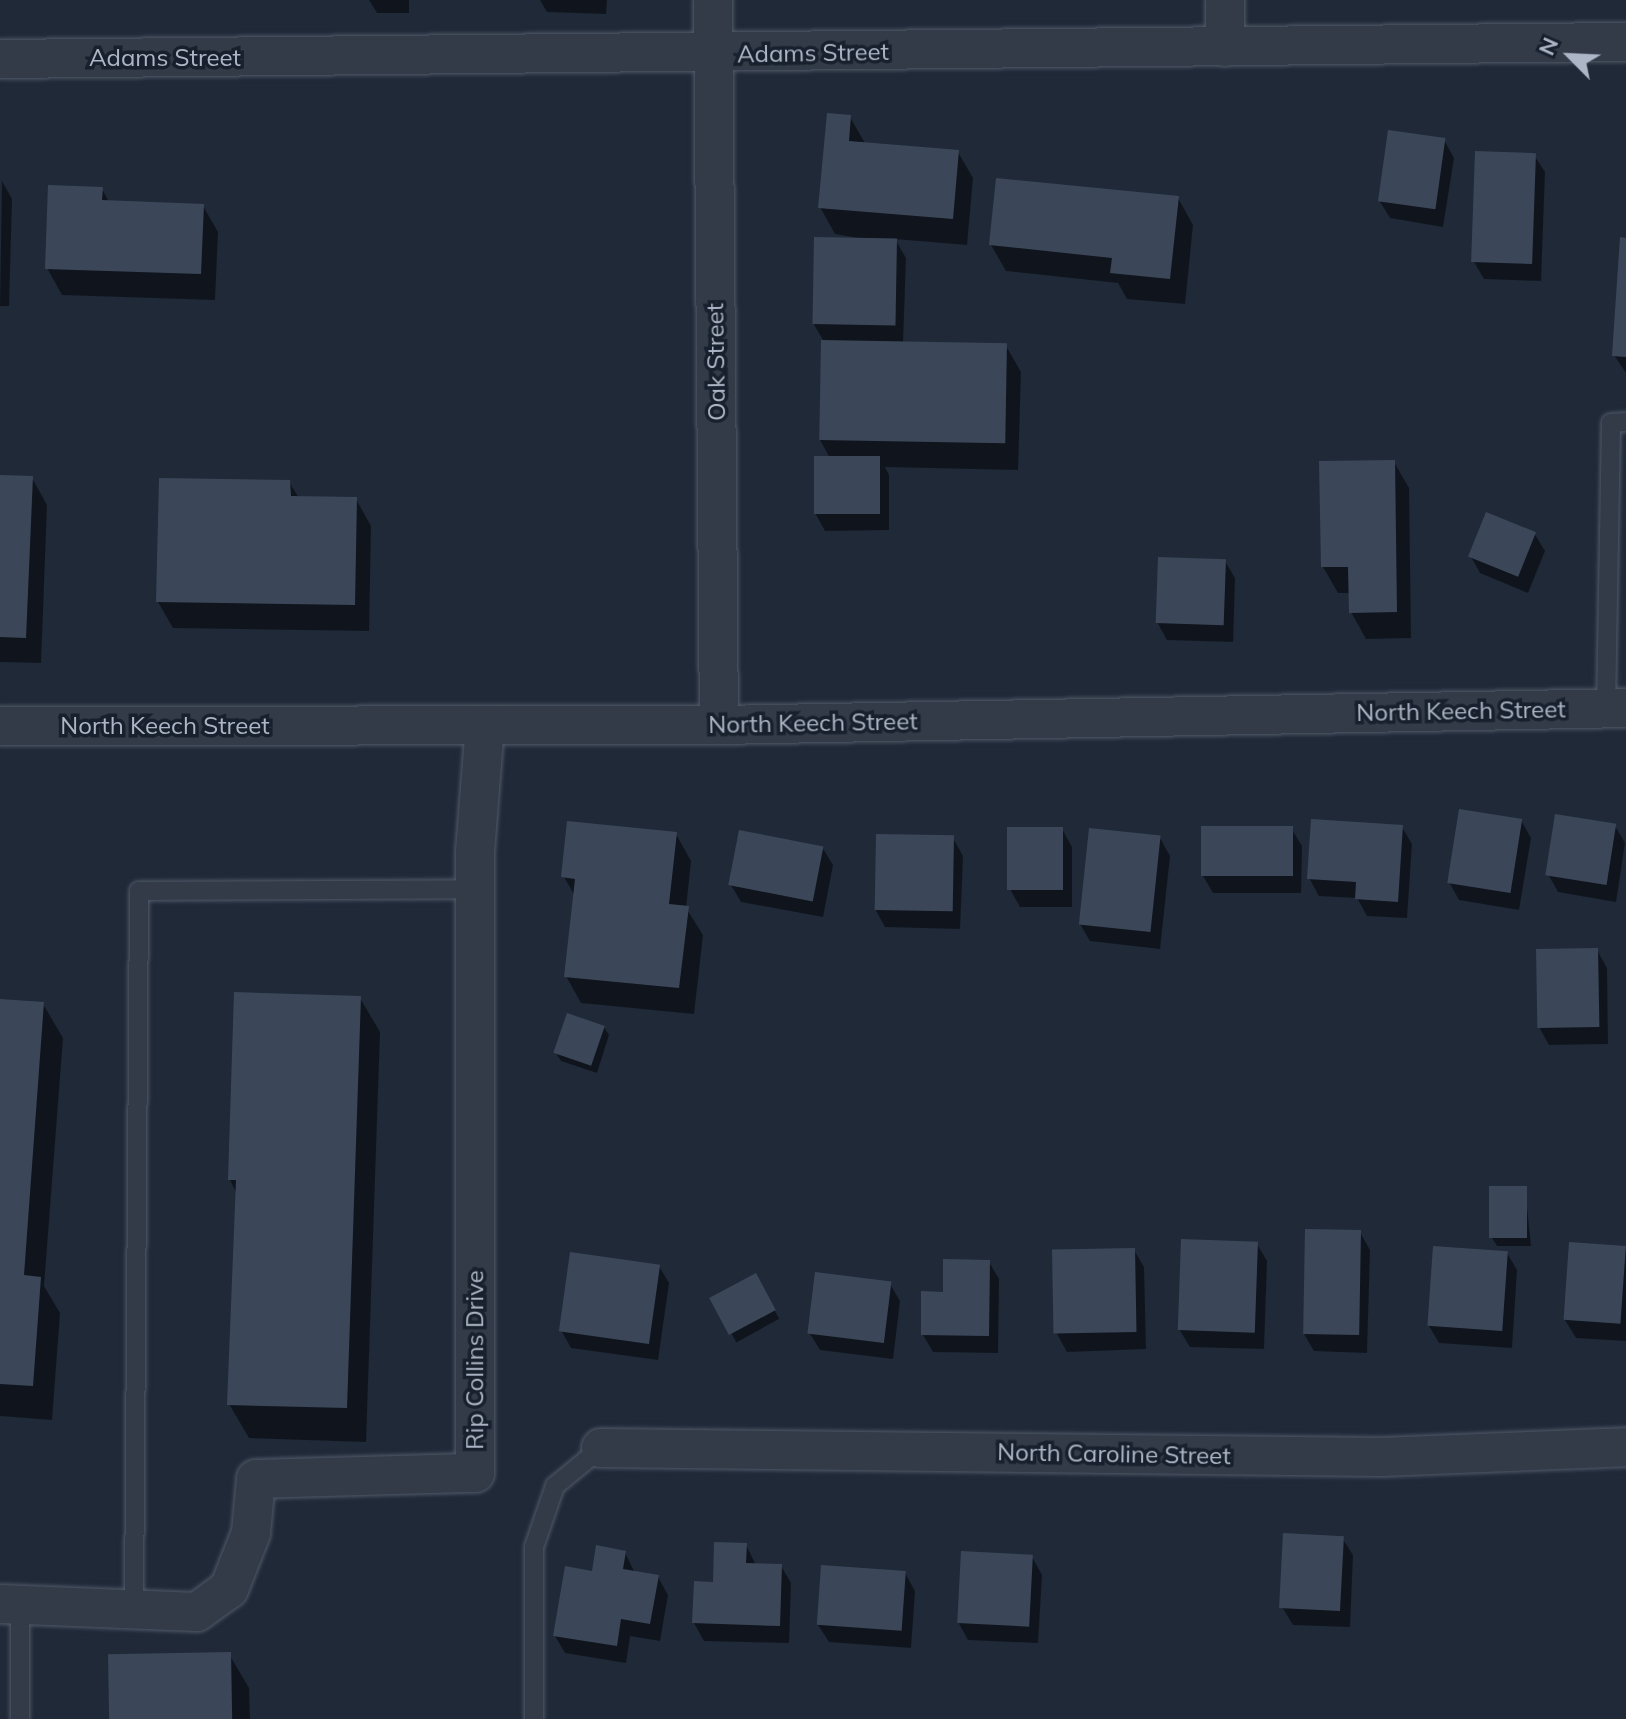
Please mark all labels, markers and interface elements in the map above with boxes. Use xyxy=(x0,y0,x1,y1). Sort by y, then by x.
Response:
north arrow xyxy=(1530,16,1610,96)
text: N xyxy=(1532,33,1564,60)
street label: Adams Street xyxy=(737,37,889,69)
street label: Adams Street xyxy=(89,44,241,72)
street label: Oak Street xyxy=(701,303,731,421)
street label: North Keech Street xyxy=(1356,695,1566,727)
street label: North Keech Street xyxy=(708,707,918,739)
street label: North Keech Street xyxy=(60,712,270,740)
street label: Rip Collins Drive xyxy=(461,1270,489,1450)
street label: North Caroline Street xyxy=(997,1438,1231,1470)

